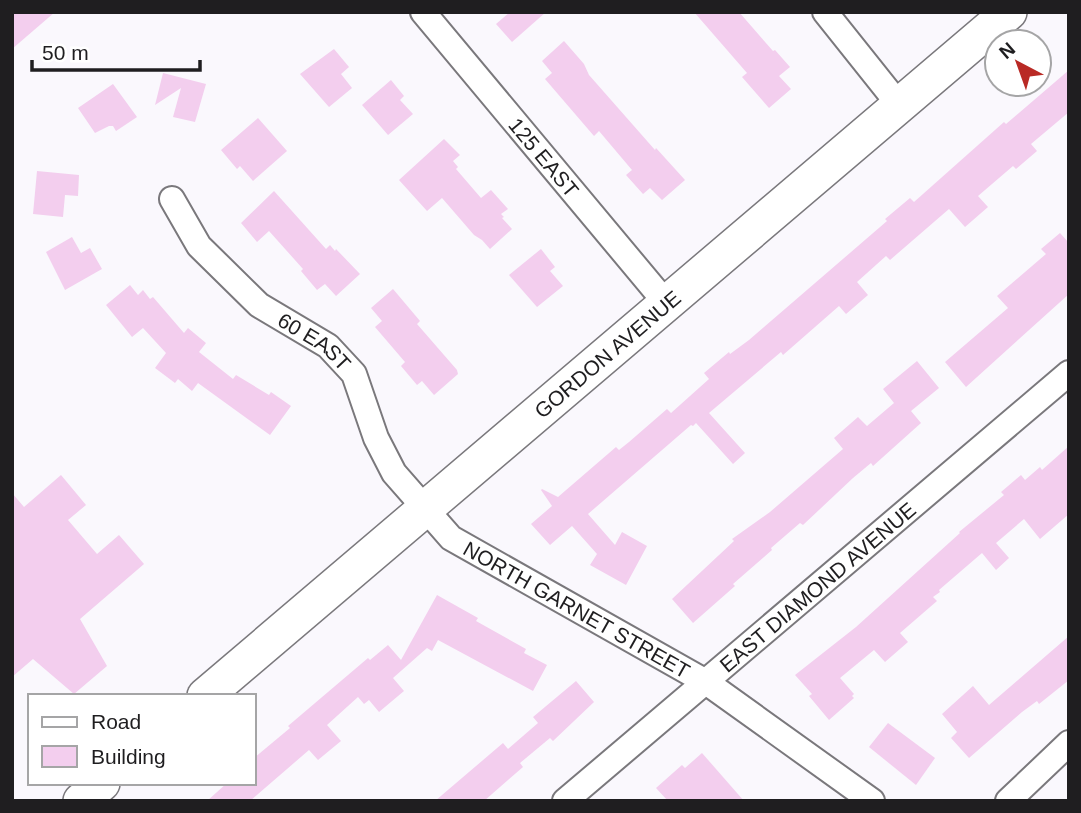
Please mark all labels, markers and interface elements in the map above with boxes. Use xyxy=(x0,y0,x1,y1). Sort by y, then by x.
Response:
scale bar xyxy=(32,28,200,72)
north arrow xyxy=(983,28,1053,98)
text: N xyxy=(995,38,1019,63)
text: 50 m xyxy=(42,41,89,64)
street label: 125 EAST xyxy=(505,113,584,201)
street label: GORDON AVENUE xyxy=(530,285,685,422)
street label: 60 EAST xyxy=(274,308,356,375)
street label: EAST DIAMOND AVENUE xyxy=(715,497,920,676)
street label: NORTH GARNET STREET xyxy=(460,536,694,682)
legend xyxy=(28,694,256,785)
text: Road xyxy=(91,710,141,733)
text: Building xyxy=(91,745,166,768)

